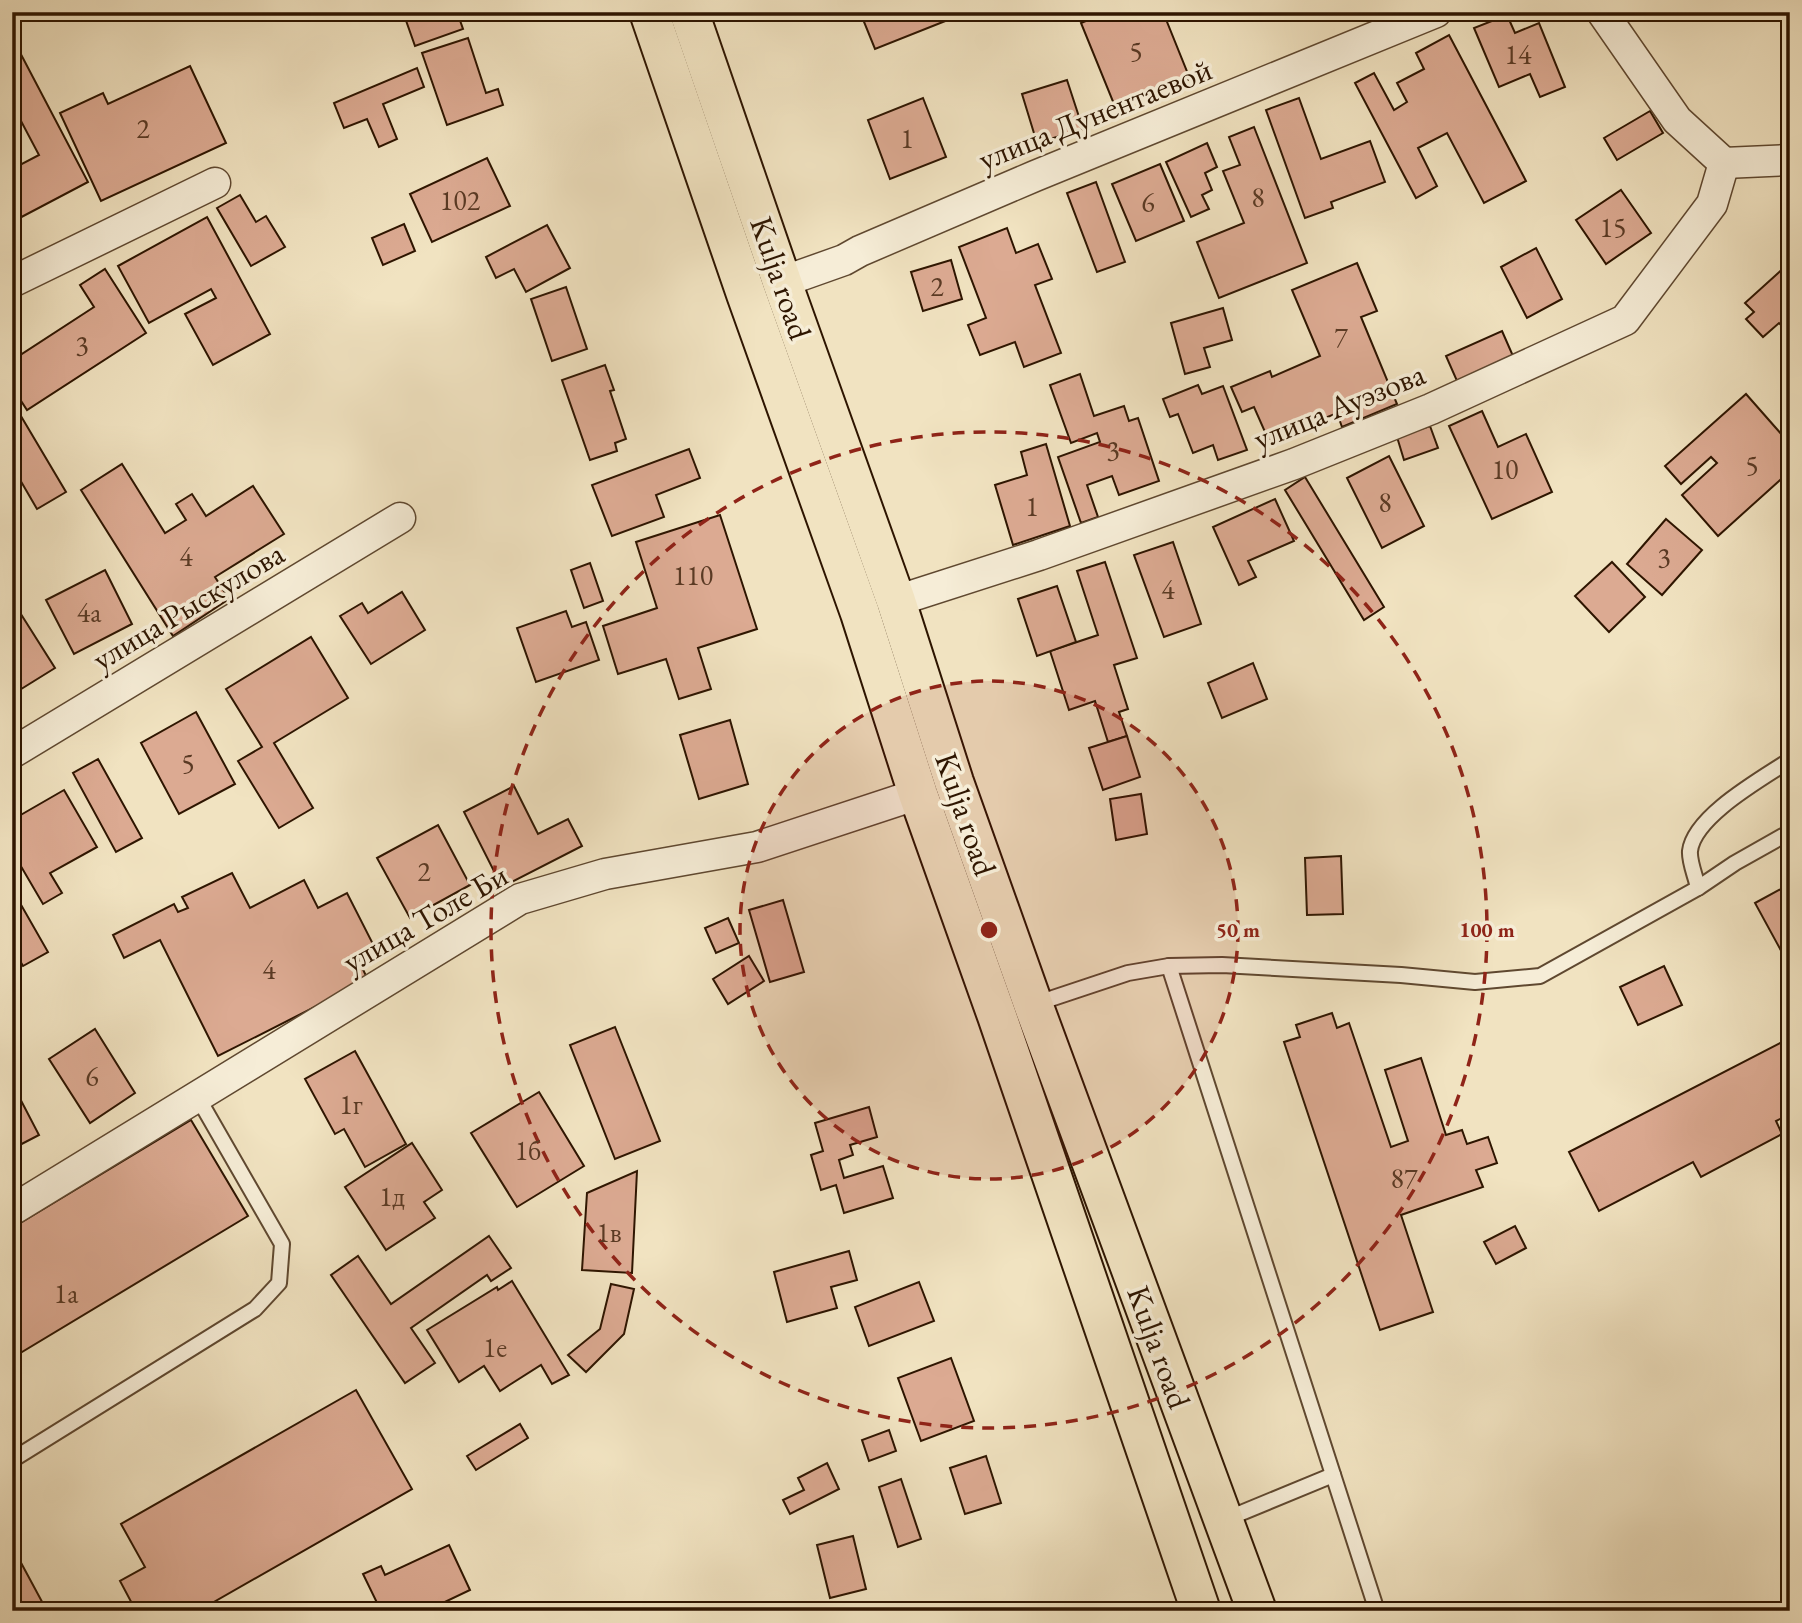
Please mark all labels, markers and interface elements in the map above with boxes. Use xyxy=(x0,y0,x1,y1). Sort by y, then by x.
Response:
house number: 5 xyxy=(1129,33,1143,69)
house number: 14 xyxy=(1505,36,1532,72)
street label: улица Дунентаевой xyxy=(972,48,1218,180)
house number: 2 xyxy=(136,110,150,146)
house number: 1 xyxy=(900,120,914,156)
house number: 8 xyxy=(1251,179,1265,215)
house number: 102 xyxy=(440,182,481,218)
house number: 6 xyxy=(1141,184,1155,220)
house number: 15 xyxy=(1600,209,1626,245)
street label: Kulja road xyxy=(740,211,822,346)
house number: 2 xyxy=(930,268,944,304)
house number: 7 xyxy=(1334,319,1348,355)
house number: 3 xyxy=(75,327,89,363)
street label: улица Ауэзова xyxy=(1247,352,1431,459)
house number: 3 xyxy=(1106,432,1120,468)
house number: 5 xyxy=(1745,447,1759,483)
house number: 10 xyxy=(1492,451,1518,487)
house number: 8 xyxy=(1378,484,1392,520)
house number: 1 xyxy=(1025,488,1039,524)
street label: улица Рыскулова xyxy=(84,532,292,680)
house number: 4 xyxy=(179,538,193,574)
house number: 3 xyxy=(1657,539,1671,575)
house number: 110 xyxy=(673,557,713,593)
house number: 4 xyxy=(1161,571,1175,607)
house number: 4а xyxy=(77,594,102,630)
house number: 5 xyxy=(181,745,195,781)
street label: Kulja road xyxy=(925,747,1007,882)
house number: 2 xyxy=(417,853,431,889)
street label: улица Толе Би xyxy=(335,854,515,982)
text: 50 m xyxy=(1216,916,1260,943)
text: 100 m xyxy=(1459,916,1515,943)
centre of rings xyxy=(977,918,1001,942)
house number: 4 xyxy=(262,951,276,987)
house number: 6 xyxy=(85,1058,99,1094)
house number: 1г xyxy=(339,1086,363,1122)
house number: 1б xyxy=(515,1132,541,1168)
house number: 87 xyxy=(1391,1160,1418,1196)
house number: 1д xyxy=(379,1178,405,1214)
house number: 1в xyxy=(596,1214,622,1250)
house number: 1а xyxy=(54,1275,79,1311)
street label: Kulja road xyxy=(1117,1280,1201,1415)
house number: 1е xyxy=(483,1329,507,1365)

